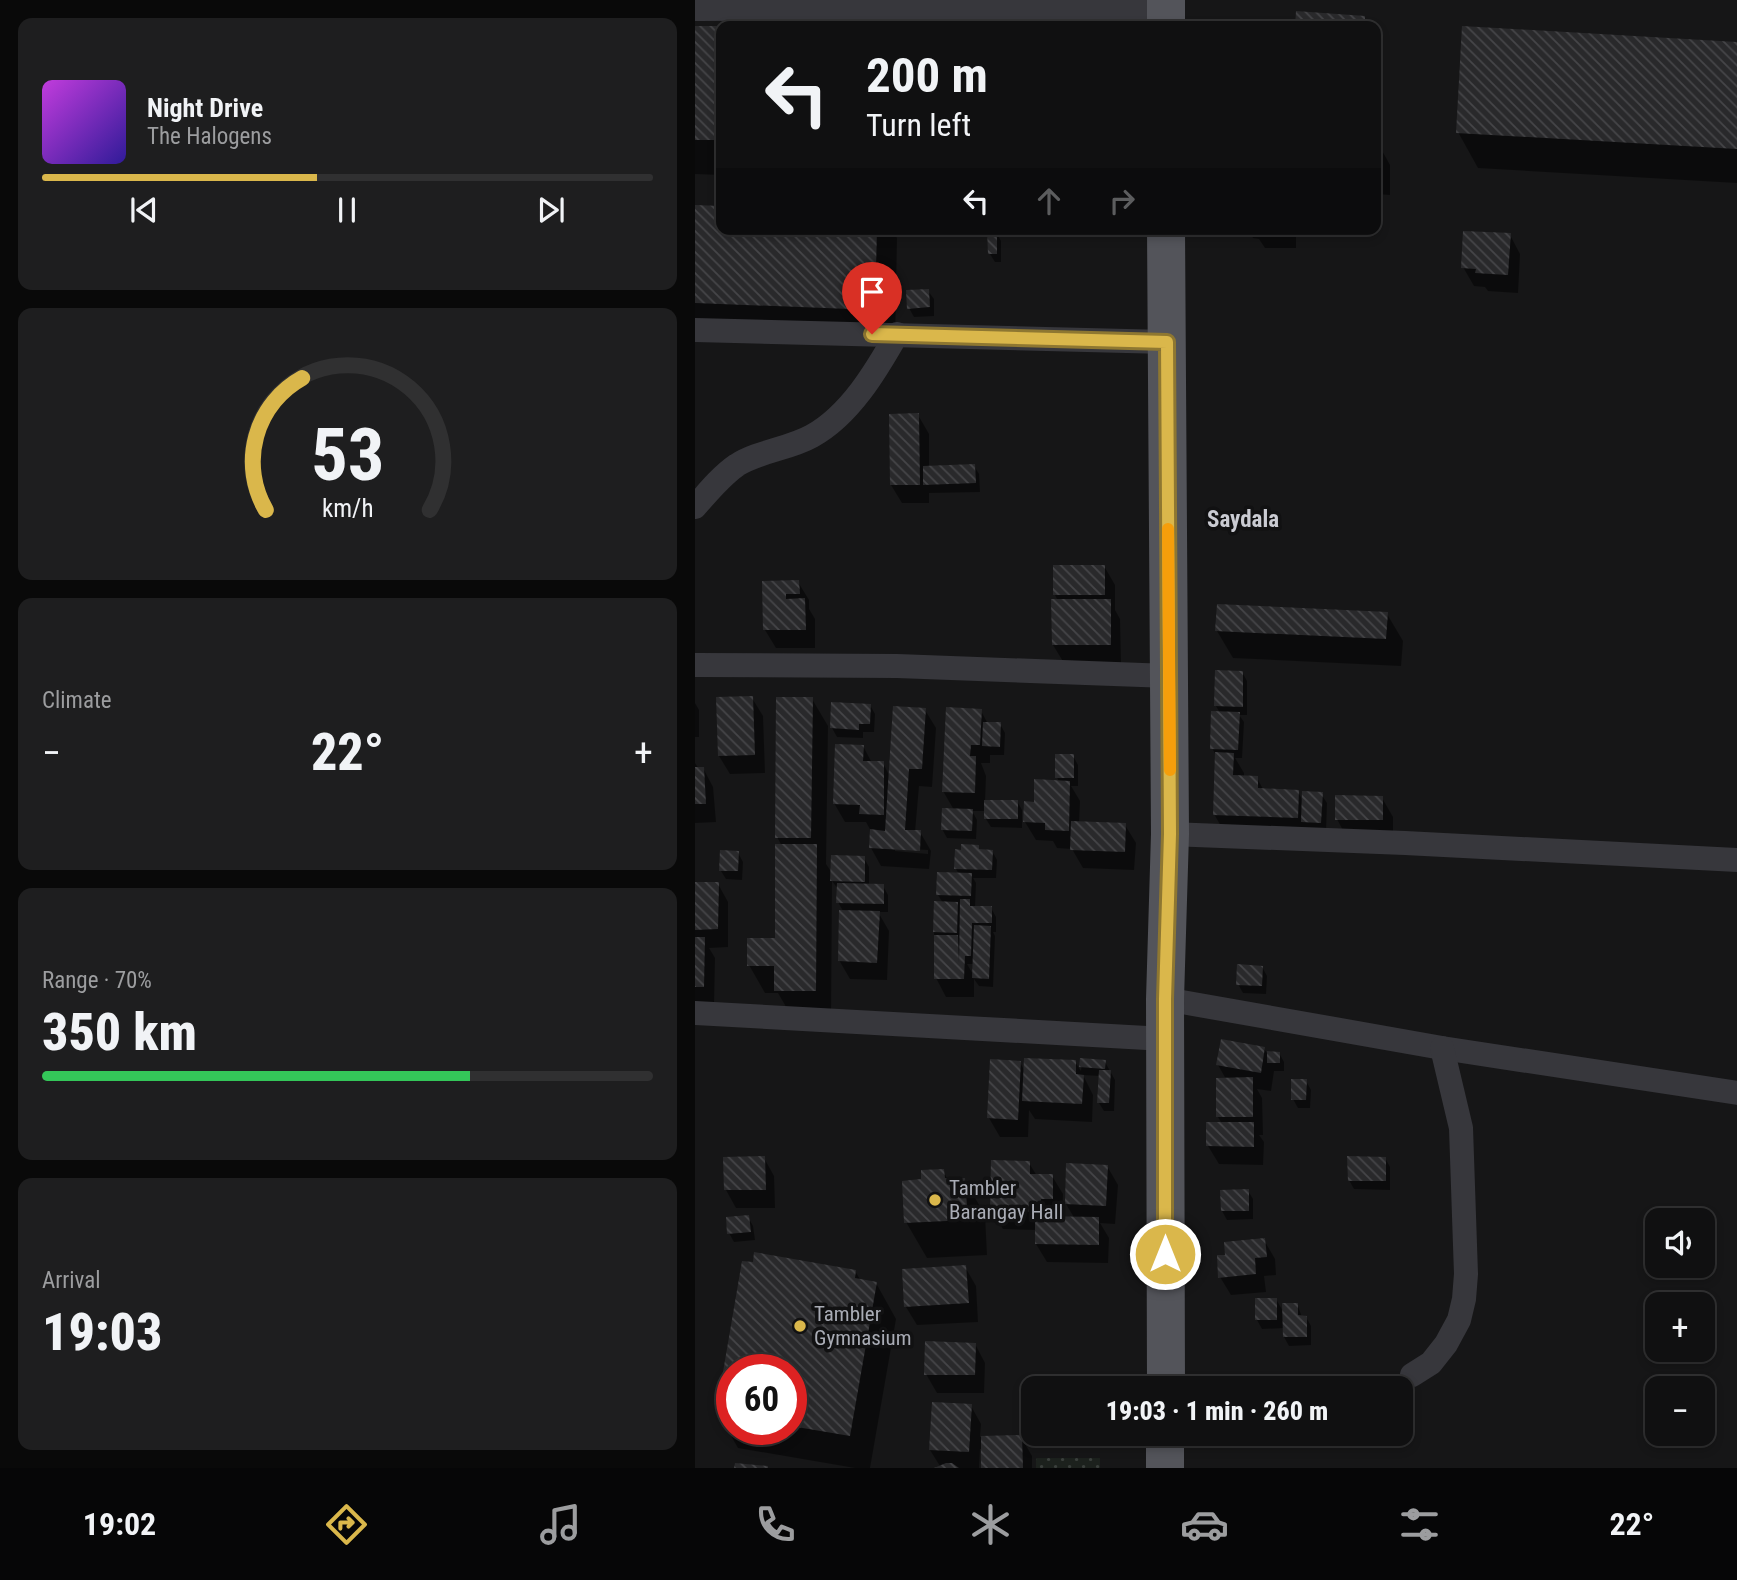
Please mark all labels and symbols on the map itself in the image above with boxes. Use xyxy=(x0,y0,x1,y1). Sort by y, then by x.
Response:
pin xyxy=(842,262,902,334)
district label: Saydala xyxy=(1207,506,1279,533)
place label: Tambler Barangay Hall xyxy=(949,1176,1063,1224)
marker: Tambler Barangay Hall xyxy=(927,1192,943,1208)
position arrow xyxy=(1128,1217,1202,1291)
place label: Tambler Gymnasium xyxy=(814,1302,912,1350)
marker: Tambler Gymnasium xyxy=(792,1318,808,1334)
speed limit sign: 60 xyxy=(716,1354,807,1445)

